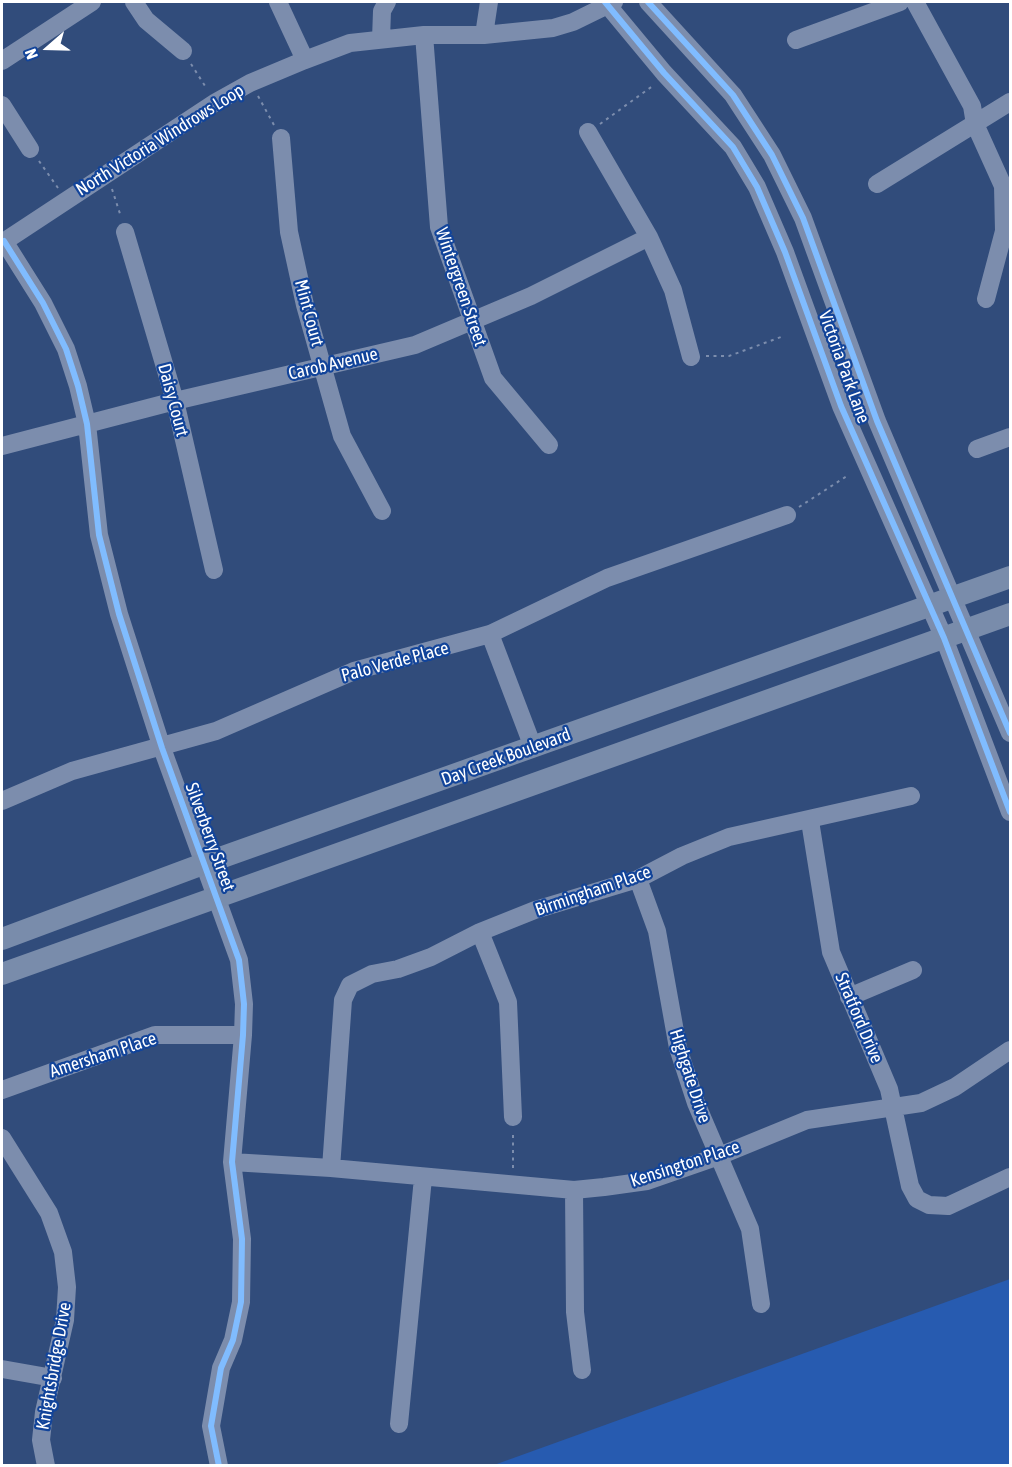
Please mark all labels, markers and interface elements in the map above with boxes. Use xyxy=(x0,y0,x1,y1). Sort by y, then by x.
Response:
north arrow xyxy=(18,18,78,78)
text: N xyxy=(21,47,41,62)
street label: North Victoria Windrows Loop xyxy=(72,79,248,201)
street label: Wintergreen Street xyxy=(431,225,491,349)
street label: Mint Court xyxy=(290,277,328,349)
street label: Victoria Park Lane xyxy=(814,308,874,426)
street label: Carob Avenue xyxy=(286,343,380,385)
street label: Daisy Court xyxy=(153,361,193,439)
street label: Palo Verde Place xyxy=(339,637,451,687)
street label: Day Creek Boulevard xyxy=(438,724,574,790)
street label: Silverberry Street xyxy=(180,780,240,894)
street label: Birmingham Place xyxy=(532,861,654,921)
street label: Stratford Drive xyxy=(830,970,888,1066)
street label: Highgate Drive xyxy=(665,1026,715,1126)
street label: Amersham Place xyxy=(47,1028,159,1082)
street label: Kensington Place xyxy=(628,1136,742,1192)
street label: Knightsbridge Drive xyxy=(32,1301,76,1431)

